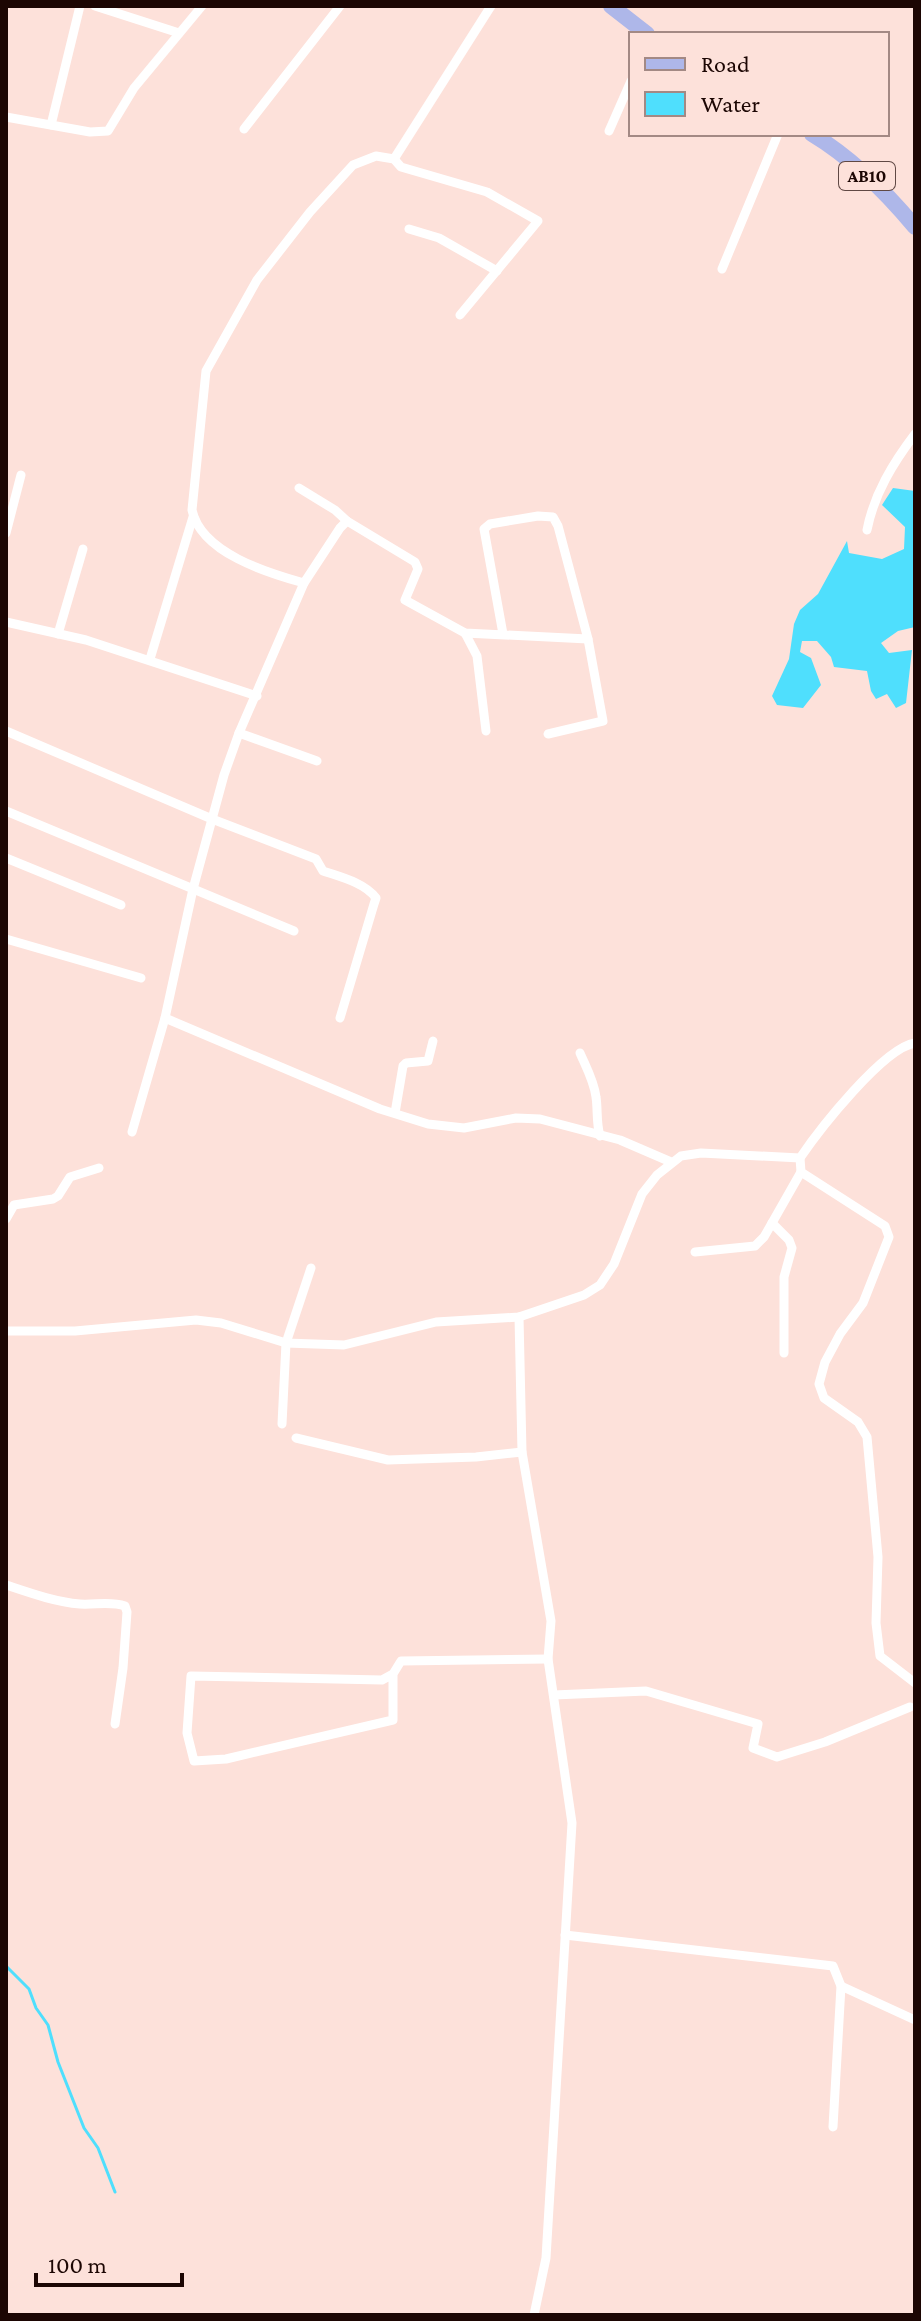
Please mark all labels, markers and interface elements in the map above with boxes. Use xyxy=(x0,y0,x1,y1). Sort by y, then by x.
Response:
legend xyxy=(629,32,889,136)
text: Road xyxy=(701,50,750,77)
text: Water xyxy=(701,90,760,117)
road number: AB10 xyxy=(839,162,895,190)
scale bar xyxy=(36,2237,182,2287)
text: 100 m xyxy=(48,2251,107,2278)

